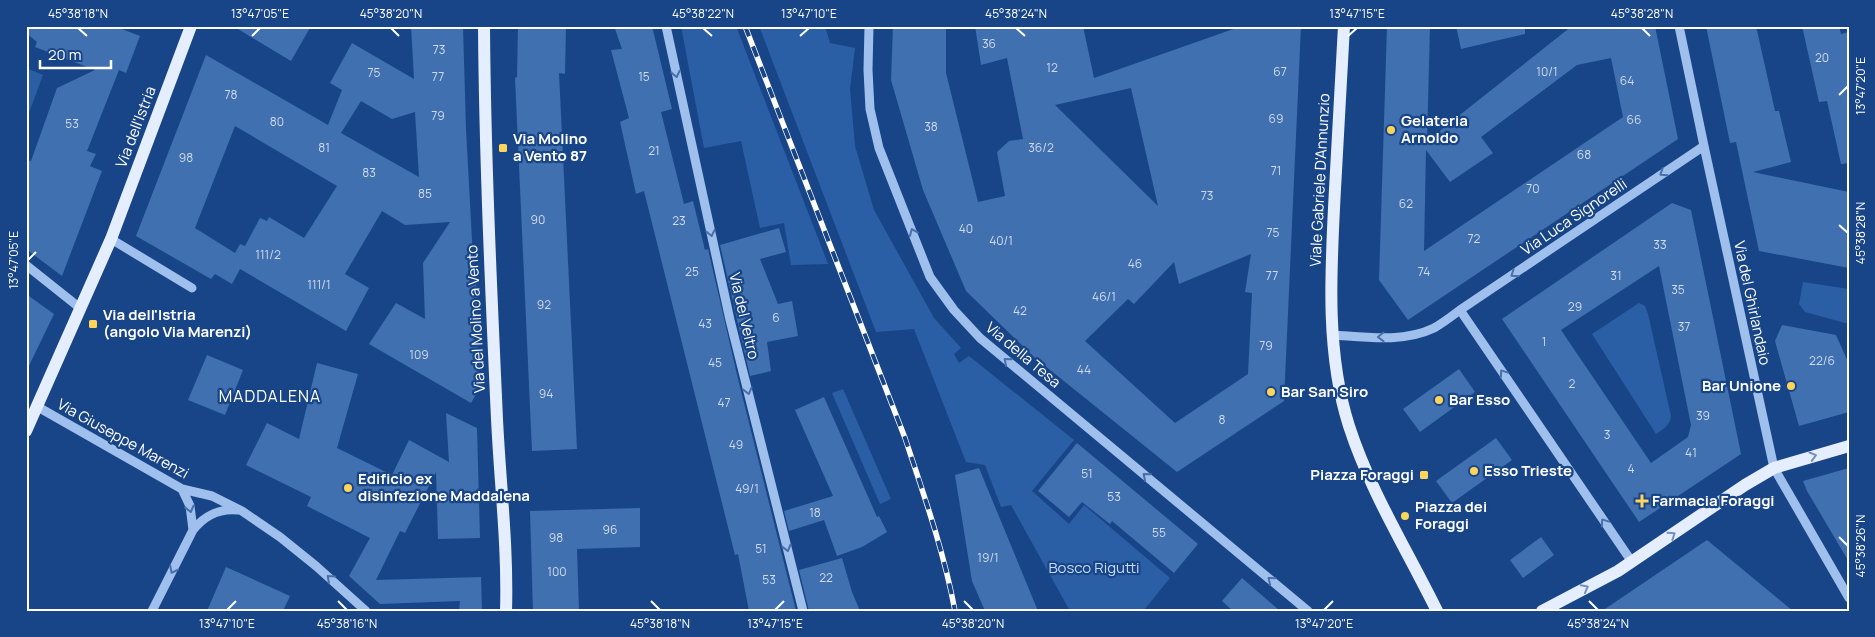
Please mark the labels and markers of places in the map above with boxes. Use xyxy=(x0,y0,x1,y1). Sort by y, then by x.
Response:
place label: Gelateria Arnoldo xyxy=(1401,110,1468,148)
marker: Gelateria Arnoldo xyxy=(1385,124,1397,136)
place label: Via Molino a Vento 87 xyxy=(513,128,587,166)
marker: Via Molino a Vento 87 xyxy=(497,142,509,154)
place label: Via dell'Istria (angolo Via Marenzi) xyxy=(103,304,252,342)
marker: Via dell'Istria (angolo Via Marenzi) xyxy=(87,318,99,330)
place label: Bar Unione xyxy=(1702,375,1781,396)
marker: Bar Unione xyxy=(1785,380,1797,392)
place label: Bar San Siro xyxy=(1281,381,1368,402)
marker: Bar San Siro xyxy=(1265,386,1277,398)
place label: Bar Esso xyxy=(1449,389,1510,410)
marker: Bar Esso xyxy=(1433,394,1445,406)
place label: Esso Trieste xyxy=(1484,460,1572,481)
place label: Piazza Foraggi xyxy=(1310,464,1414,485)
marker: Esso Trieste xyxy=(1468,465,1480,477)
place label: Edificio ex disinfezione Maddalena xyxy=(358,468,530,506)
marker: Piazza Foraggi xyxy=(1418,469,1430,481)
marker: Edificio ex disinfezione Maddalena xyxy=(342,482,354,494)
place label: Farmacia Foraggi xyxy=(1652,490,1775,511)
marker: Farmacia Foraggi xyxy=(1636,495,1648,507)
place label: Piazza dei Foraggi xyxy=(1415,496,1487,534)
marker: Piazza dei Foraggi xyxy=(1399,510,1411,522)

